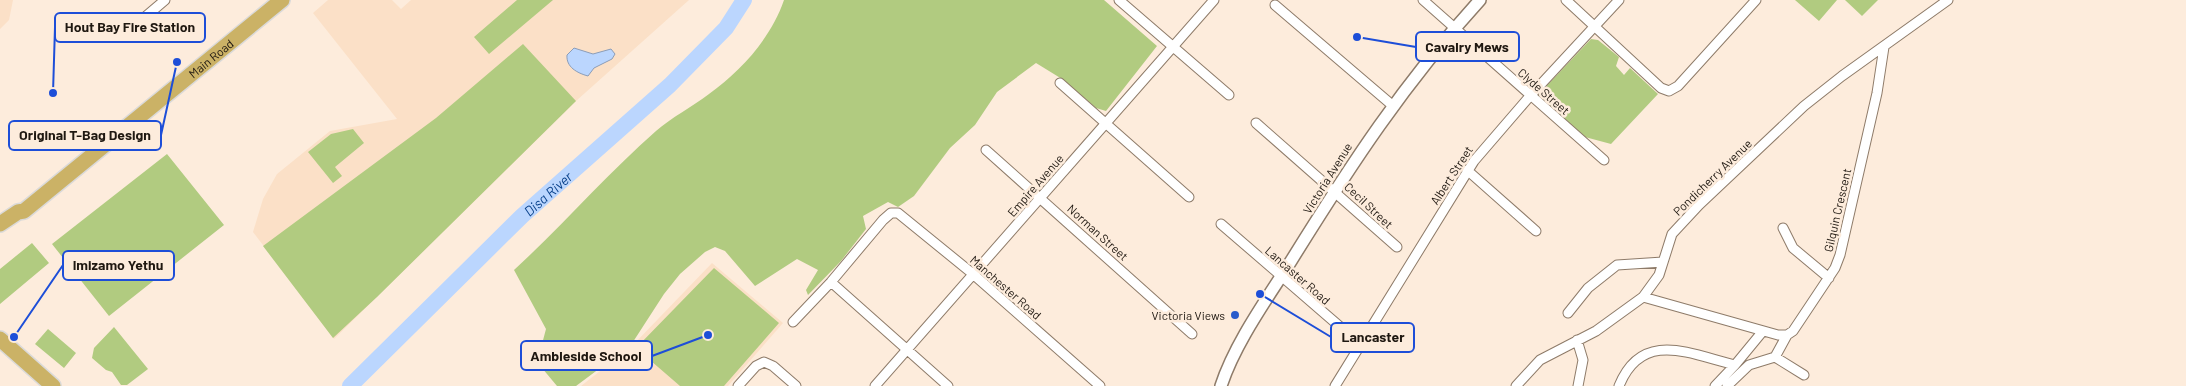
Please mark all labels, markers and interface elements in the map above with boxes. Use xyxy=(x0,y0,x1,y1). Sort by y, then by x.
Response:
callout: Hout Bay Fire Station xyxy=(55,13,205,42)
text: Hout Bay Fire Station xyxy=(65,18,195,35)
callout: Cavalry Mews xyxy=(1416,32,1519,61)
street label: Main Road xyxy=(186,36,236,81)
text: Cavalry Mews xyxy=(1425,38,1509,55)
street label: Clyde Street xyxy=(1515,65,1573,117)
callout: Original T-Bag Design xyxy=(9,121,161,150)
text: Original T-Bag Design xyxy=(19,126,151,143)
street label: Pondicherry Avenue xyxy=(1670,136,1754,218)
street label: Victoria Avenue xyxy=(1300,140,1354,216)
street label: Albert Street xyxy=(1427,143,1475,207)
street label: Empire Avenue xyxy=(1004,151,1066,219)
water label: Disa River xyxy=(520,167,576,219)
street label: Gilquin Crescent xyxy=(1821,167,1853,253)
street label: Cecil Street xyxy=(1342,179,1396,231)
street label: Norman Street xyxy=(1065,201,1131,263)
street label: Lancaster Road xyxy=(1263,243,1333,307)
callout: Imizamo Yethu xyxy=(63,251,174,280)
street label: Manchester Road xyxy=(968,252,1044,322)
text: Imizamo Yethu xyxy=(73,256,163,273)
place label: Victoria Views xyxy=(1152,308,1225,322)
marker: Victoria Views xyxy=(1229,309,1241,321)
callout: Lancaster xyxy=(1331,323,1414,352)
text: Lancaster xyxy=(1341,328,1405,345)
callout: Ambleside School xyxy=(521,341,652,370)
text: Ambleside School xyxy=(530,347,642,364)

